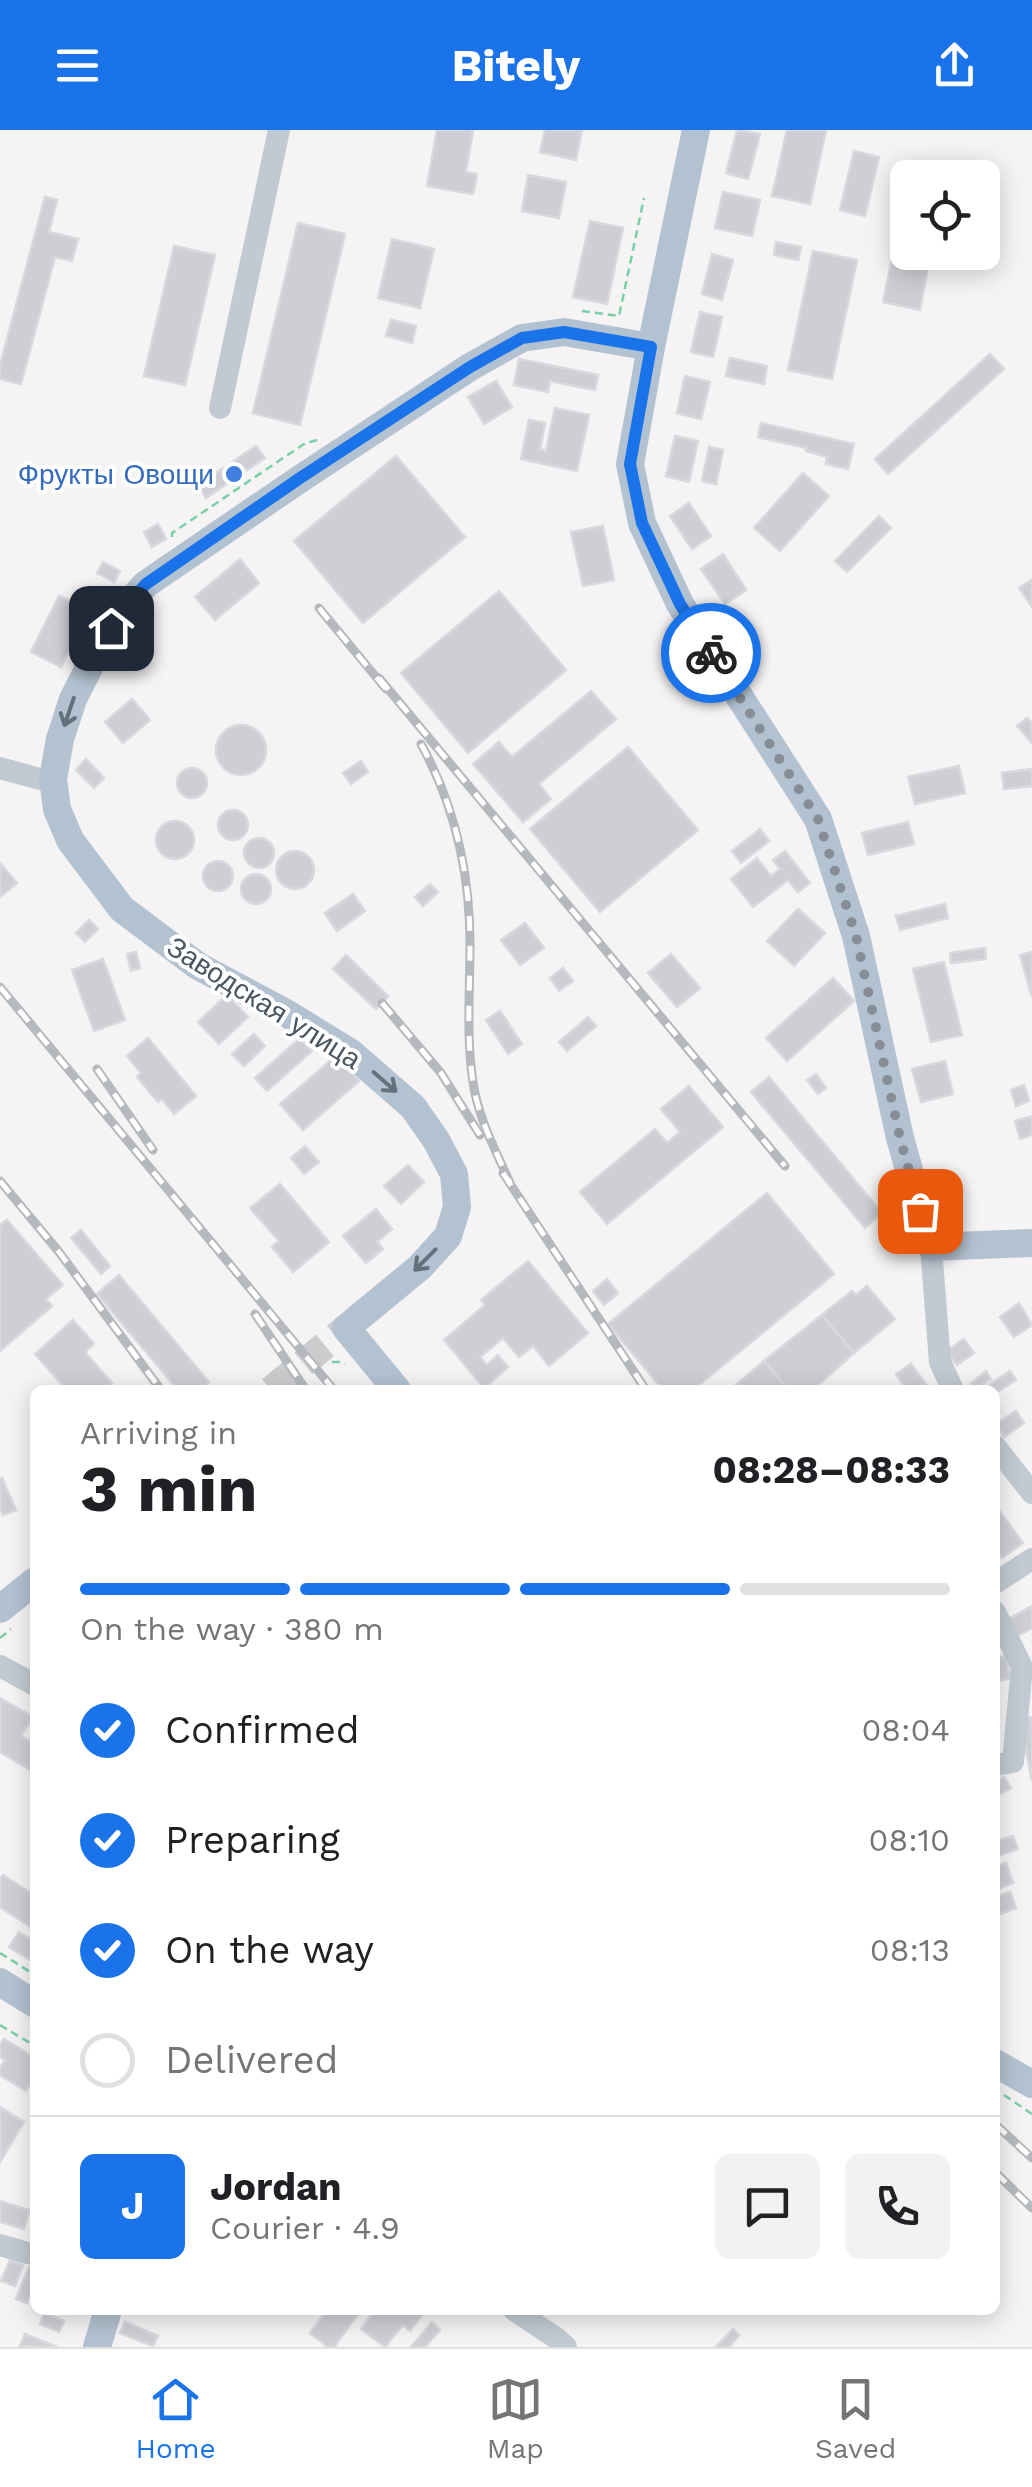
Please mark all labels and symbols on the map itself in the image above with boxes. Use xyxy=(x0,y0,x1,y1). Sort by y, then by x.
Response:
place label: Фрукты Овощи xyxy=(18,458,214,491)
marker: Фрукты Овощи xyxy=(223,463,245,485)
pin xyxy=(69,586,154,671)
courier xyxy=(661,603,761,703)
one-way arrow xyxy=(59,696,77,728)
street label: Заводская улица xyxy=(161,930,367,1076)
one-way arrow xyxy=(371,1071,397,1093)
pin xyxy=(878,1169,963,1254)
one-way arrow xyxy=(414,1248,438,1272)

